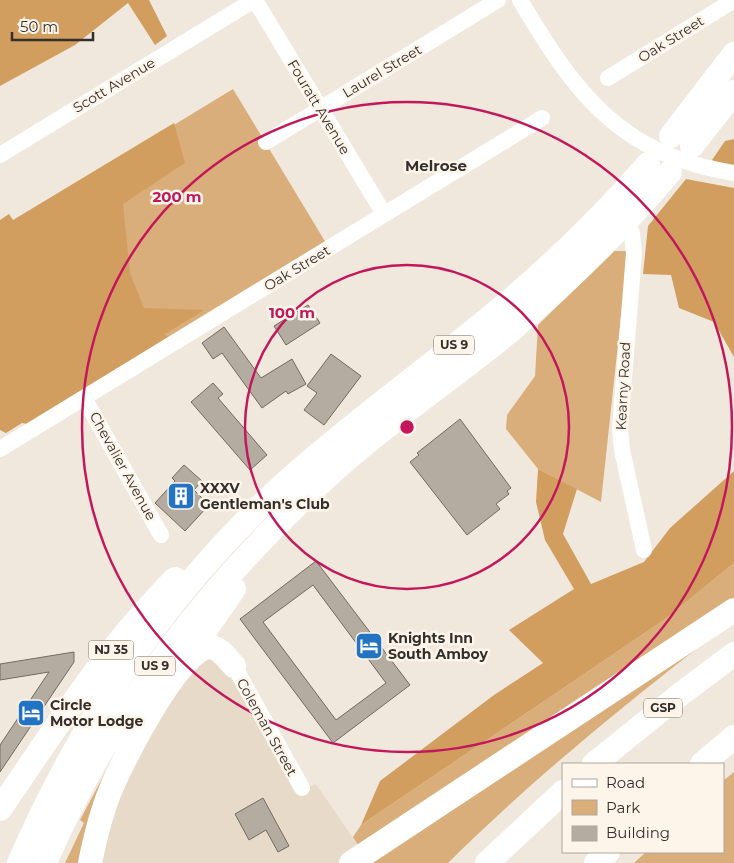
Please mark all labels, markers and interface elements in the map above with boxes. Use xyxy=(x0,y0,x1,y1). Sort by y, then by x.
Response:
scale bar xyxy=(12,10,94,42)
street label: Oak Street xyxy=(635,11,708,66)
text: 50 m xyxy=(20,17,58,36)
street label: Laurel Street xyxy=(339,40,425,102)
street label: Scott Avenue xyxy=(70,53,158,117)
street label: Fouratt Avenue xyxy=(284,56,354,158)
district label: Melrose xyxy=(405,156,467,175)
text: 200 m xyxy=(152,187,202,206)
street label: Oak Street xyxy=(260,241,334,295)
text: 100 m xyxy=(269,303,315,322)
road number: US 9 xyxy=(434,336,474,354)
street label: Kearny Road xyxy=(612,341,634,431)
street label: Chevalier Avenue xyxy=(86,409,160,523)
centre of rings xyxy=(398,418,416,436)
place label: XXXV Gentleman's Club xyxy=(200,479,330,513)
building icon: XXXV Gentleman's Club xyxy=(166,481,196,511)
place label: Knights Inn South Amboy xyxy=(388,629,488,663)
hotel icon: Knights Inn South Amboy xyxy=(354,631,384,661)
road number: NJ 35 xyxy=(88,640,134,660)
road number: US 9 xyxy=(135,656,175,676)
street label: Coleman Street xyxy=(233,675,301,779)
place label: Circle Motor Lodge xyxy=(50,696,144,730)
hotel icon: Circle Motor Lodge xyxy=(16,698,46,728)
road number: GSP xyxy=(644,698,682,718)
legend xyxy=(562,763,724,853)
text: Road xyxy=(606,773,645,792)
text: Park xyxy=(606,798,640,817)
text: Building xyxy=(606,823,670,842)

